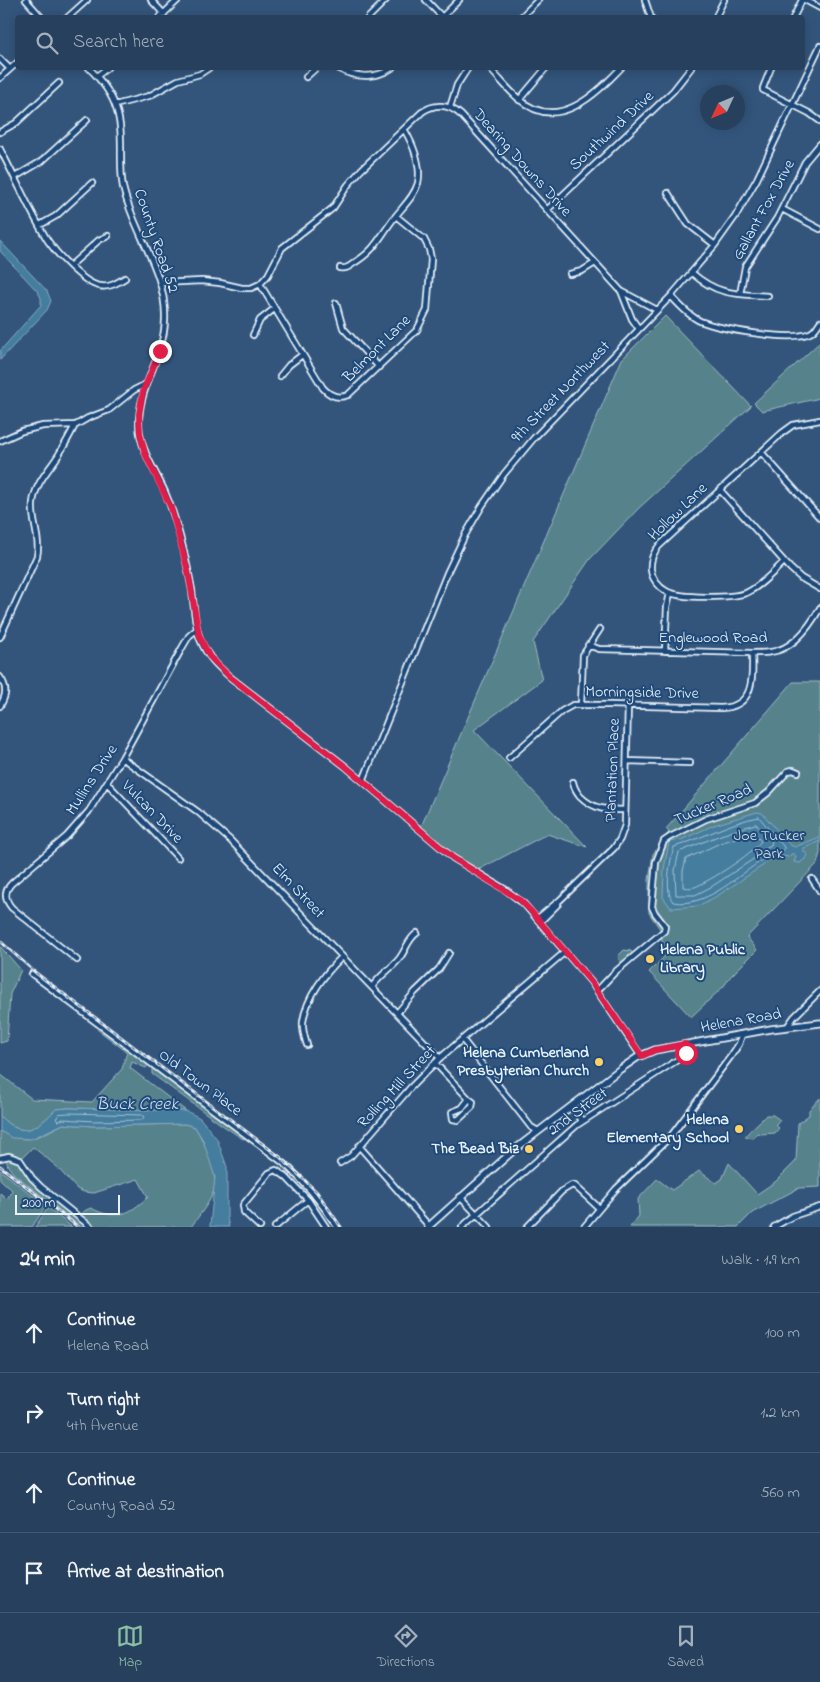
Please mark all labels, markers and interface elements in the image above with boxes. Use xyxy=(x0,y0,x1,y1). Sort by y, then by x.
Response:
search box xyxy=(15,15,805,70)
icon: search xyxy=(33,29,61,57)
text: Search here xyxy=(73,29,164,56)
street label: Southwind Drive xyxy=(564,85,660,177)
north arrow xyxy=(700,85,745,130)
street label: Dearing Downs Drive xyxy=(466,103,578,223)
street label: Gallant Fox Drive xyxy=(726,155,802,265)
street label: County Road 52 xyxy=(127,186,185,296)
street label: Belmont Lane xyxy=(337,309,417,389)
street label: 9th Street Northwest xyxy=(506,335,617,449)
route end xyxy=(149,340,172,363)
street label: Hollow Lane xyxy=(643,477,714,547)
street label: Englewood Road xyxy=(659,626,767,650)
street label: Morningside Drive xyxy=(585,680,700,706)
street label: Plantation Place xyxy=(599,717,627,822)
street label: Mullins Drive xyxy=(60,739,124,820)
street label: Vulcan Drive xyxy=(115,774,189,850)
street label: Tucker Road xyxy=(670,778,756,832)
park label: Joe Tucker Park xyxy=(734,824,804,866)
street label: Elm Street xyxy=(266,858,331,925)
place label: Helena Public Library xyxy=(660,938,746,981)
marker: Helena Public Library xyxy=(644,953,656,965)
street label: Helena Road xyxy=(699,1002,783,1040)
street label: Rolling Mill Street xyxy=(352,1039,442,1134)
place label: Helena Cumberland Presbyterian Church xyxy=(457,1041,589,1084)
route start xyxy=(675,1042,698,1065)
street label: Old Town Place xyxy=(153,1044,248,1123)
marker: Helena Cumberland Presbyterian Church xyxy=(593,1056,605,1068)
street label: 2nd Street xyxy=(543,1082,614,1142)
water label: Buck Creek xyxy=(96,1092,179,1118)
place label: Helena Elementary School xyxy=(606,1108,729,1151)
marker: Helena Elementary School xyxy=(733,1123,745,1135)
place label: The Bead Biz xyxy=(431,1137,520,1161)
marker: The Bead Biz xyxy=(523,1143,535,1155)
scale bar xyxy=(15,1192,120,1215)
text: 200 m xyxy=(22,1193,55,1214)
text: 24 min xyxy=(20,1245,75,1275)
text: Walk · 1.9 km xyxy=(721,1248,800,1272)
text: Continue xyxy=(67,1307,135,1334)
icon: ahead xyxy=(20,1319,48,1347)
text: 100 m xyxy=(765,1321,800,1345)
text: Helena Road xyxy=(67,1334,149,1358)
text: Turn right xyxy=(67,1387,140,1414)
icon: right xyxy=(20,1399,48,1427)
text: 1.2 km xyxy=(760,1401,800,1425)
text: 4th Avenue xyxy=(67,1414,138,1438)
text: Continue xyxy=(67,1467,135,1494)
icon: ahead xyxy=(20,1479,48,1507)
text: 560 m xyxy=(760,1481,800,1505)
text: County Road 52 xyxy=(67,1494,175,1518)
icon: arrive xyxy=(20,1559,48,1587)
text: Arrive at destination xyxy=(67,1559,224,1586)
tab: Map xyxy=(116,1622,144,1673)
tab: Directions xyxy=(377,1622,435,1673)
tab: Saved xyxy=(667,1622,704,1673)

